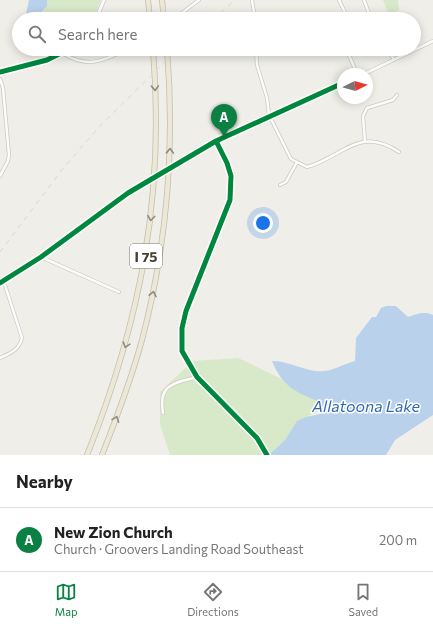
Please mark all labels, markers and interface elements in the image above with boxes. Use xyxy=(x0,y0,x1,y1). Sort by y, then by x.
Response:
search box xyxy=(12,12,421,56)
icon: search xyxy=(26,23,48,45)
text: Search here xyxy=(58,25,137,43)
north arrow xyxy=(337,68,373,104)
one-way arrow xyxy=(151,85,160,91)
pin: A xyxy=(211,104,237,137)
one-way arrow xyxy=(166,148,174,154)
your location xyxy=(253,213,273,233)
one-way arrow xyxy=(147,215,156,221)
road number: I 75 xyxy=(130,244,162,268)
one-way arrow xyxy=(148,291,156,297)
one-way arrow xyxy=(122,341,131,348)
water label: Allatoona Lake xyxy=(311,396,421,415)
one-way arrow xyxy=(112,415,120,422)
text: Nearby xyxy=(16,471,73,492)
text: New Zion Church xyxy=(54,523,173,541)
text: A xyxy=(24,532,34,548)
text: 200 m xyxy=(379,532,417,548)
text: Church · Groovers Landing Road Southeast xyxy=(54,541,304,557)
tab: Map xyxy=(55,581,78,618)
tab: Directions xyxy=(187,581,239,618)
tab: Saved xyxy=(348,581,378,618)

